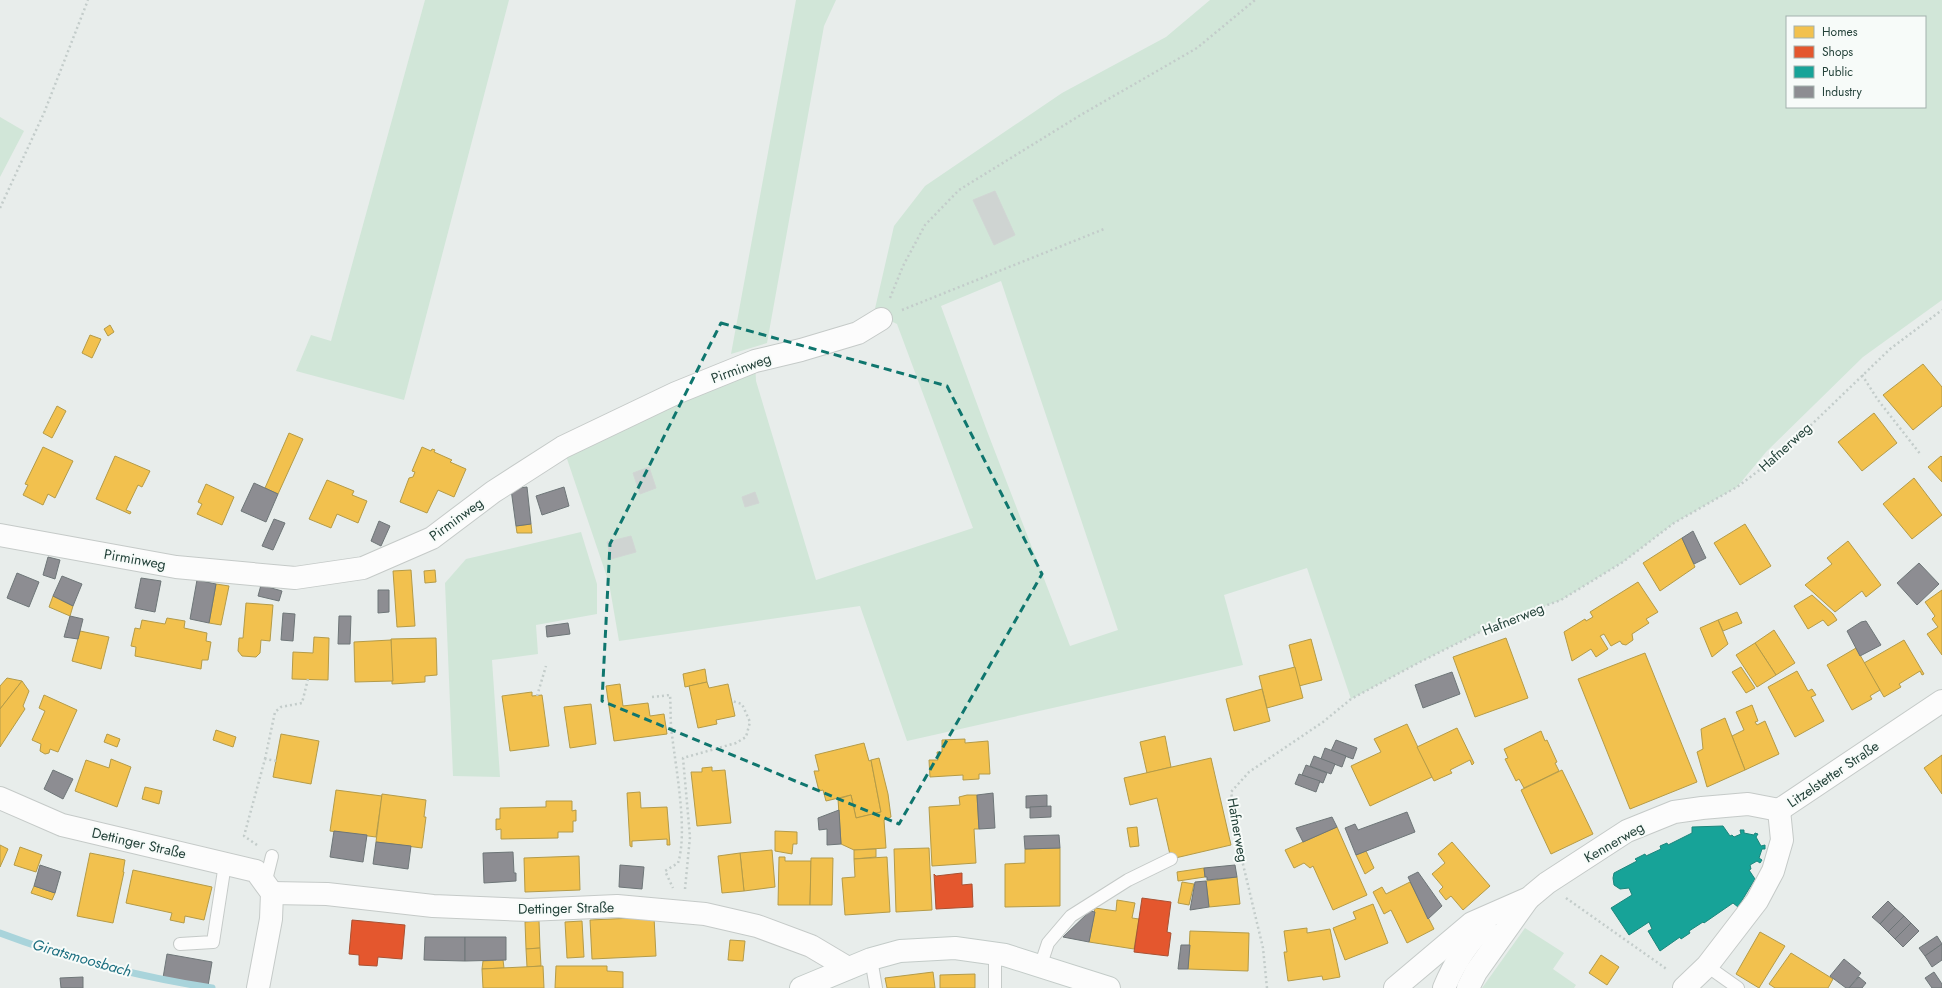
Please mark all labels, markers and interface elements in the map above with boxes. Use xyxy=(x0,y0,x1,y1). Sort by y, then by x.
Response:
legend xyxy=(1786,16,1926,108)
text: Homes xyxy=(1822,23,1858,41)
text: Shops xyxy=(1822,43,1853,61)
text: Public xyxy=(1822,63,1853,81)
text: Industry xyxy=(1822,83,1863,101)
street label: Pirminweg xyxy=(708,348,774,388)
street label: Hafnerweg xyxy=(1754,418,1816,476)
street label: Pirminweg xyxy=(425,493,487,545)
street label: Pirminweg xyxy=(103,544,167,574)
street label: Hafnerweg xyxy=(1479,598,1547,640)
street label: Litzelstetter Straße xyxy=(1783,736,1883,812)
street label: Hafnerweg xyxy=(1223,796,1253,864)
street label: Kennerweg xyxy=(1580,817,1648,867)
street label: Dettinger Straße xyxy=(90,822,188,864)
street label: Dettinger Straße xyxy=(518,897,614,919)
water label: Giratsmoosbach xyxy=(30,933,134,983)

